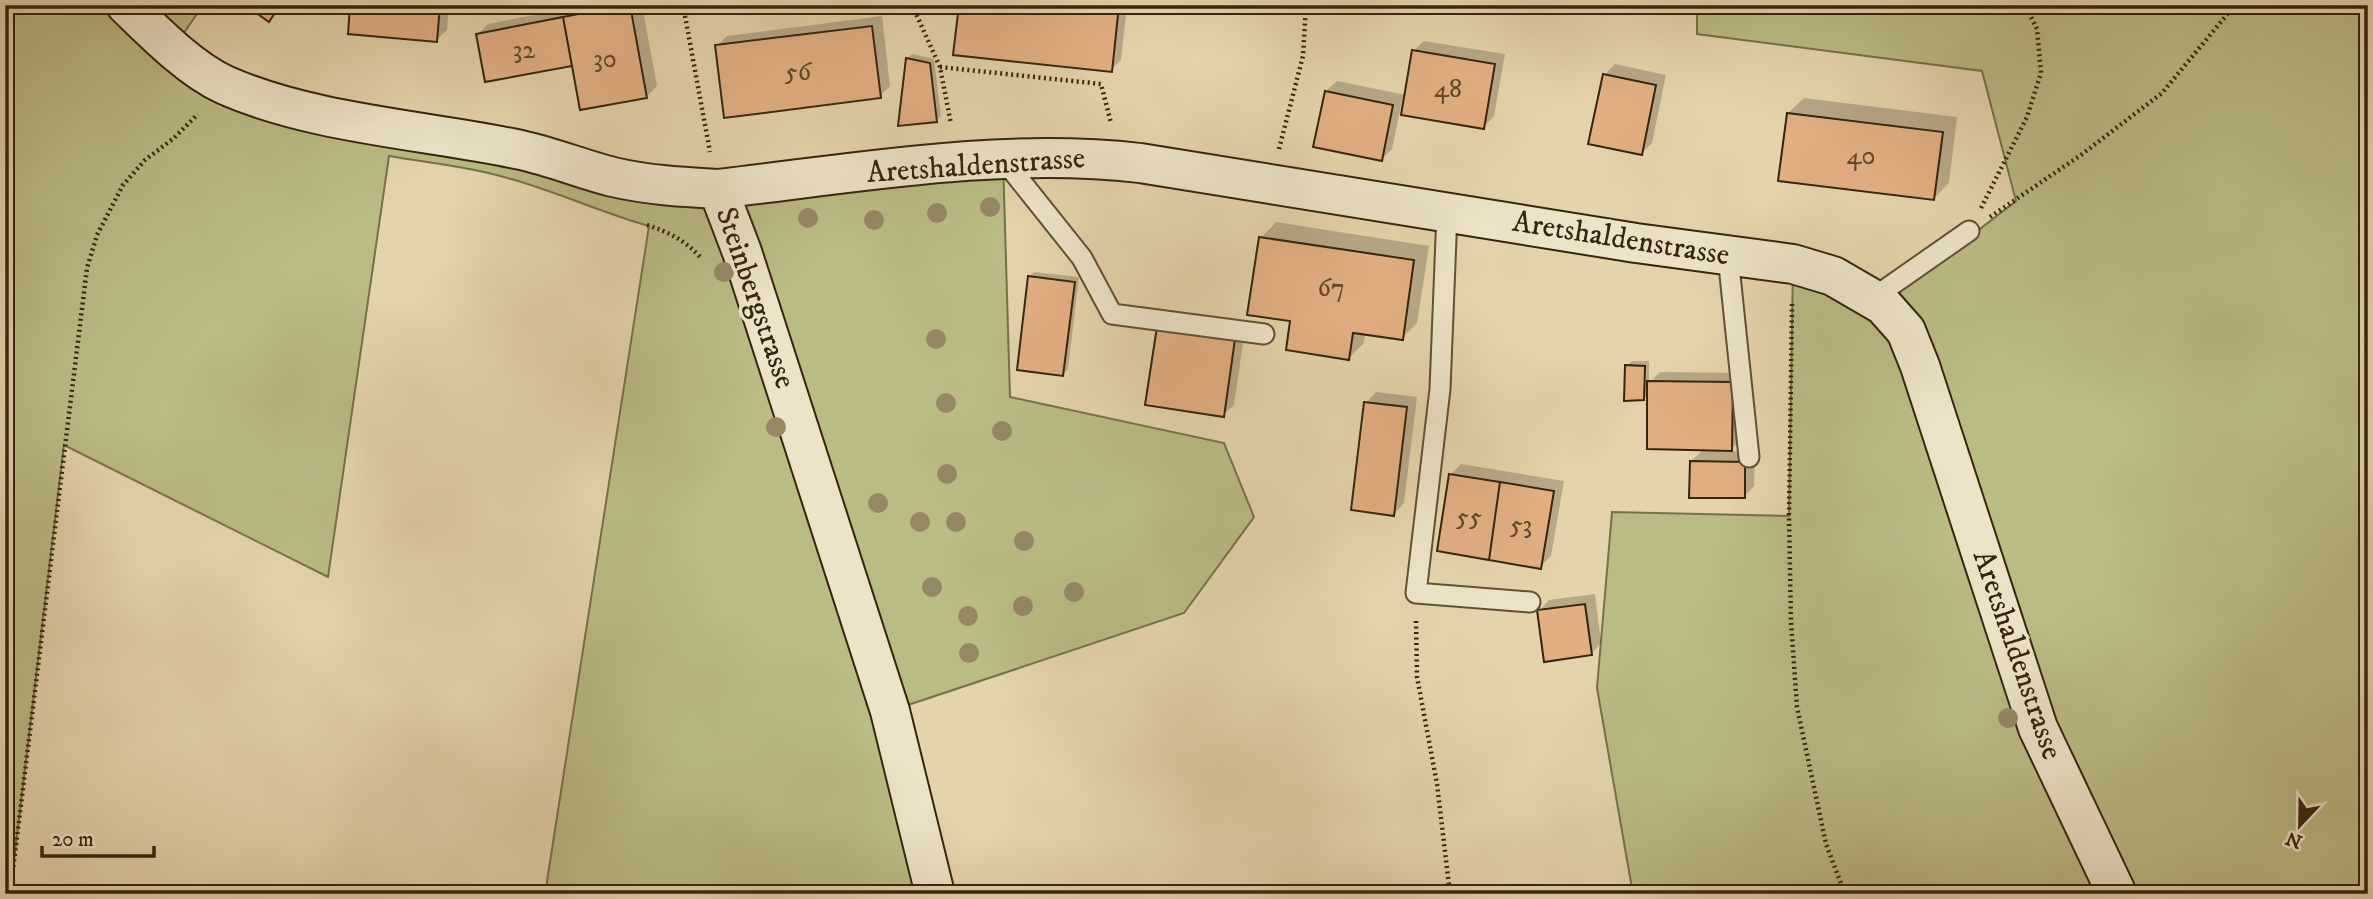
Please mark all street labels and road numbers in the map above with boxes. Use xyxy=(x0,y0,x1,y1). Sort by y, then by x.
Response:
street label: Aretshaldenstrasse xyxy=(866,140,1086,192)
street label: Steinbergstrasse xyxy=(707,202,803,394)
street label: Aretshaldenstrasse xyxy=(1510,204,1732,274)
street label: Aretshaldenstrasse xyxy=(1964,546,2070,764)

